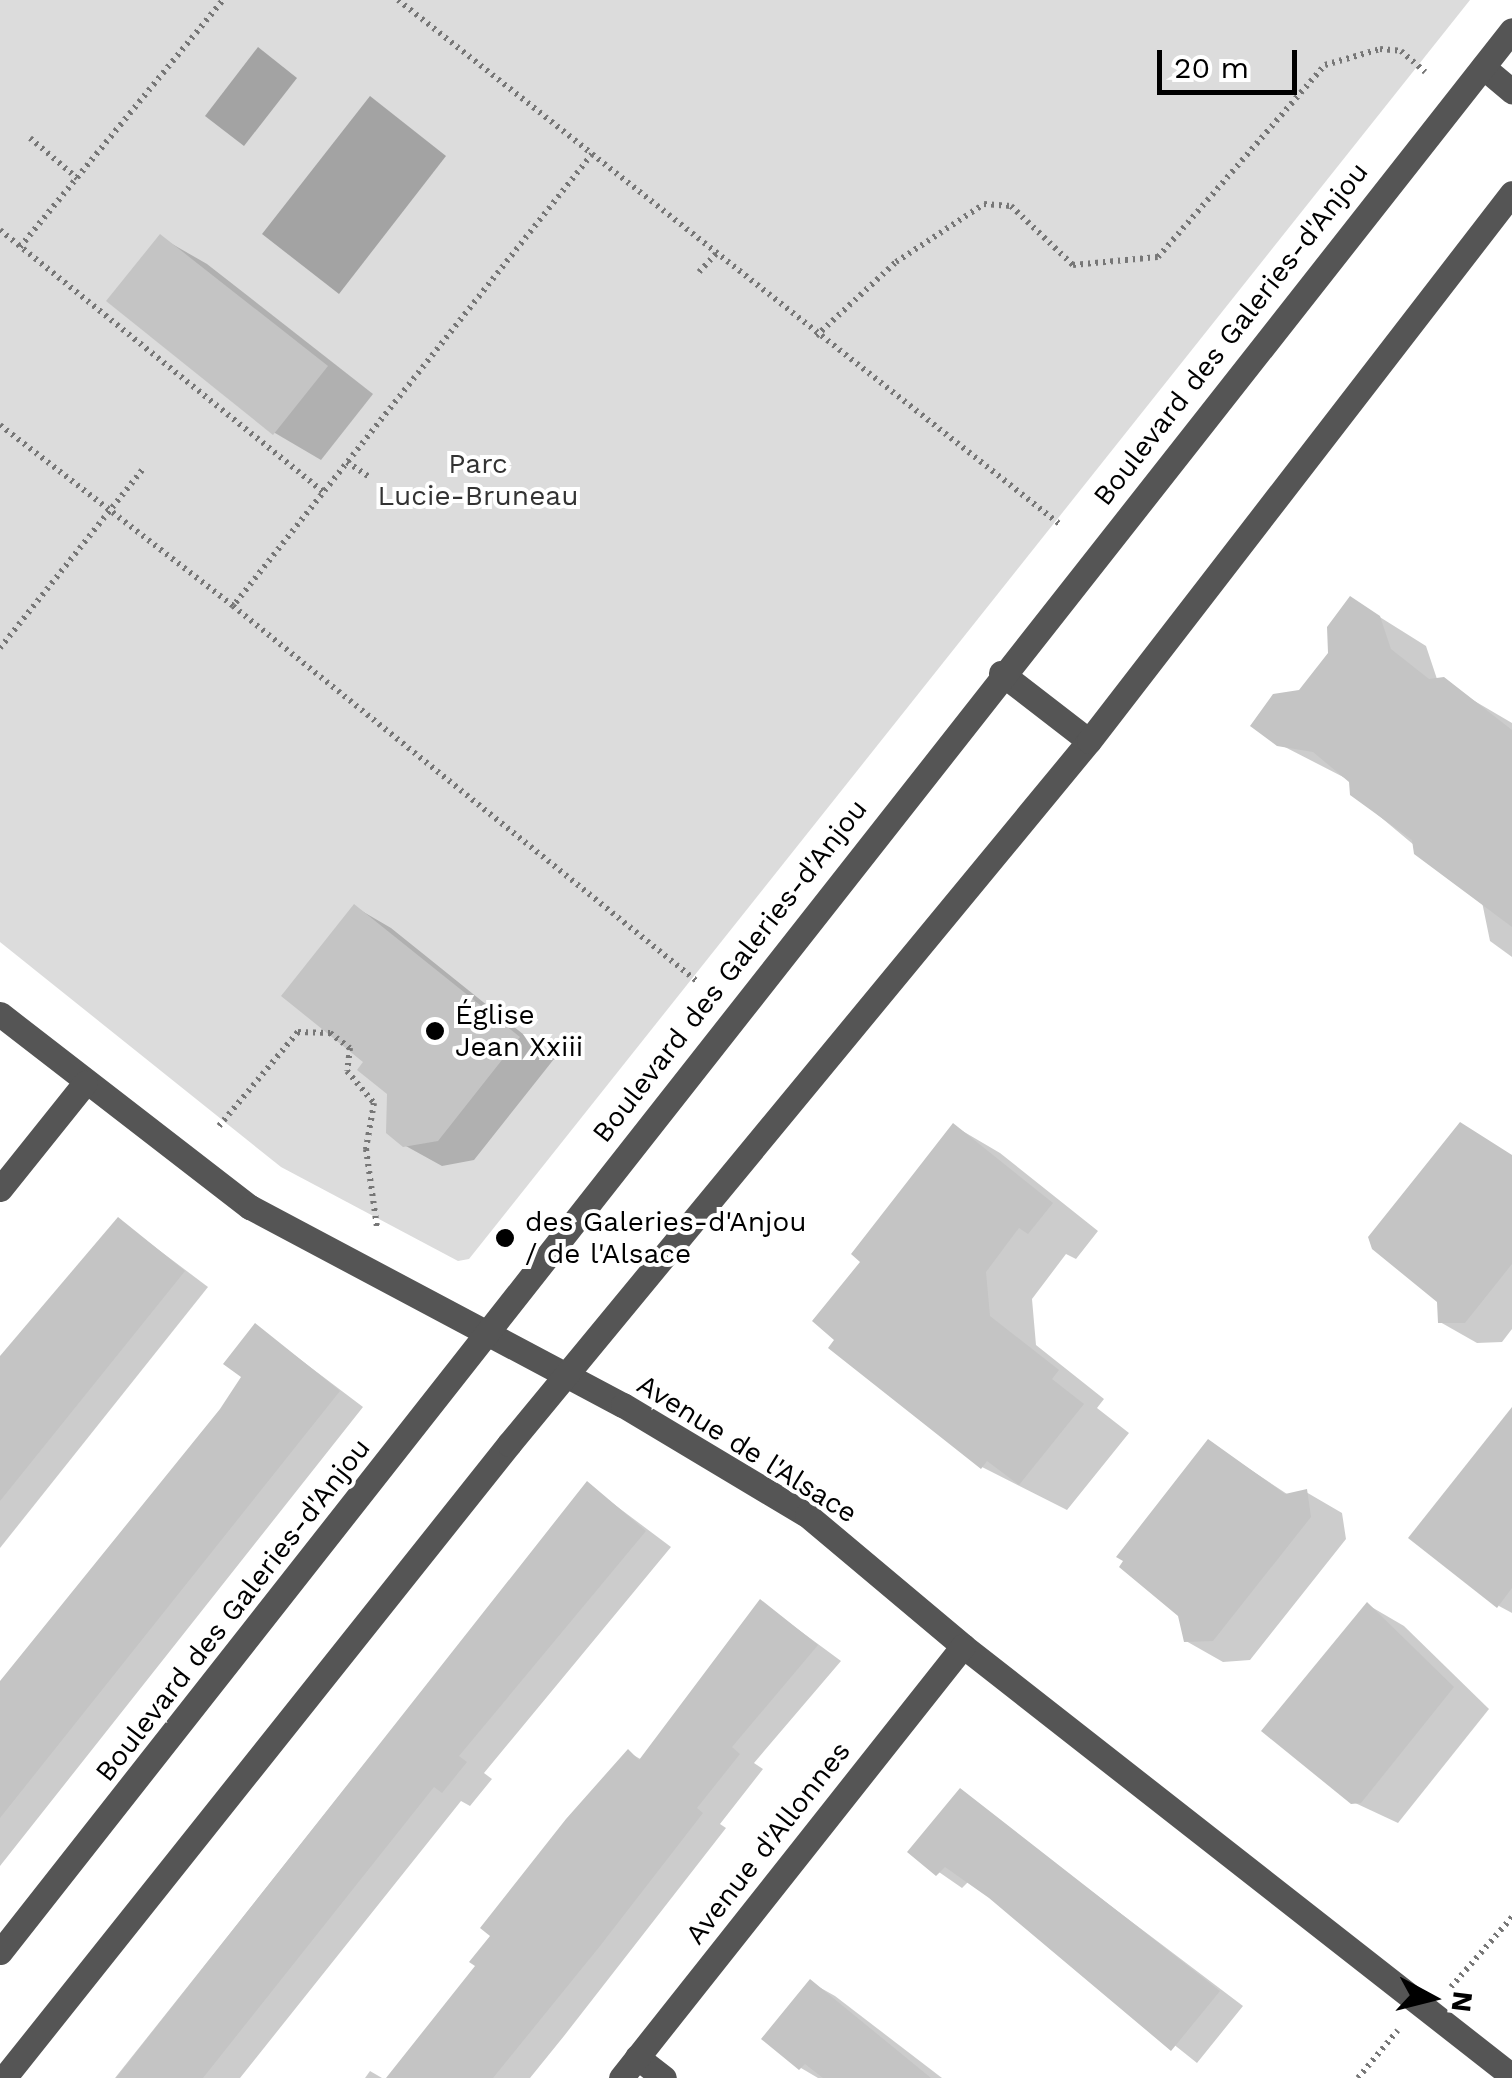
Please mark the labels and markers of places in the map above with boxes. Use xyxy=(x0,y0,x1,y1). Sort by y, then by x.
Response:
place label: Église Jean Xxiii xyxy=(455,998,584,1064)
marker: Église Jean Xxiii xyxy=(424,1020,446,1042)
place label: des Galeries-d'Anjou / de l'Alsace xyxy=(525,1205,807,1271)
marker: des Galeries-d'Anjou / de l'Alsace xyxy=(494,1227,516,1249)

